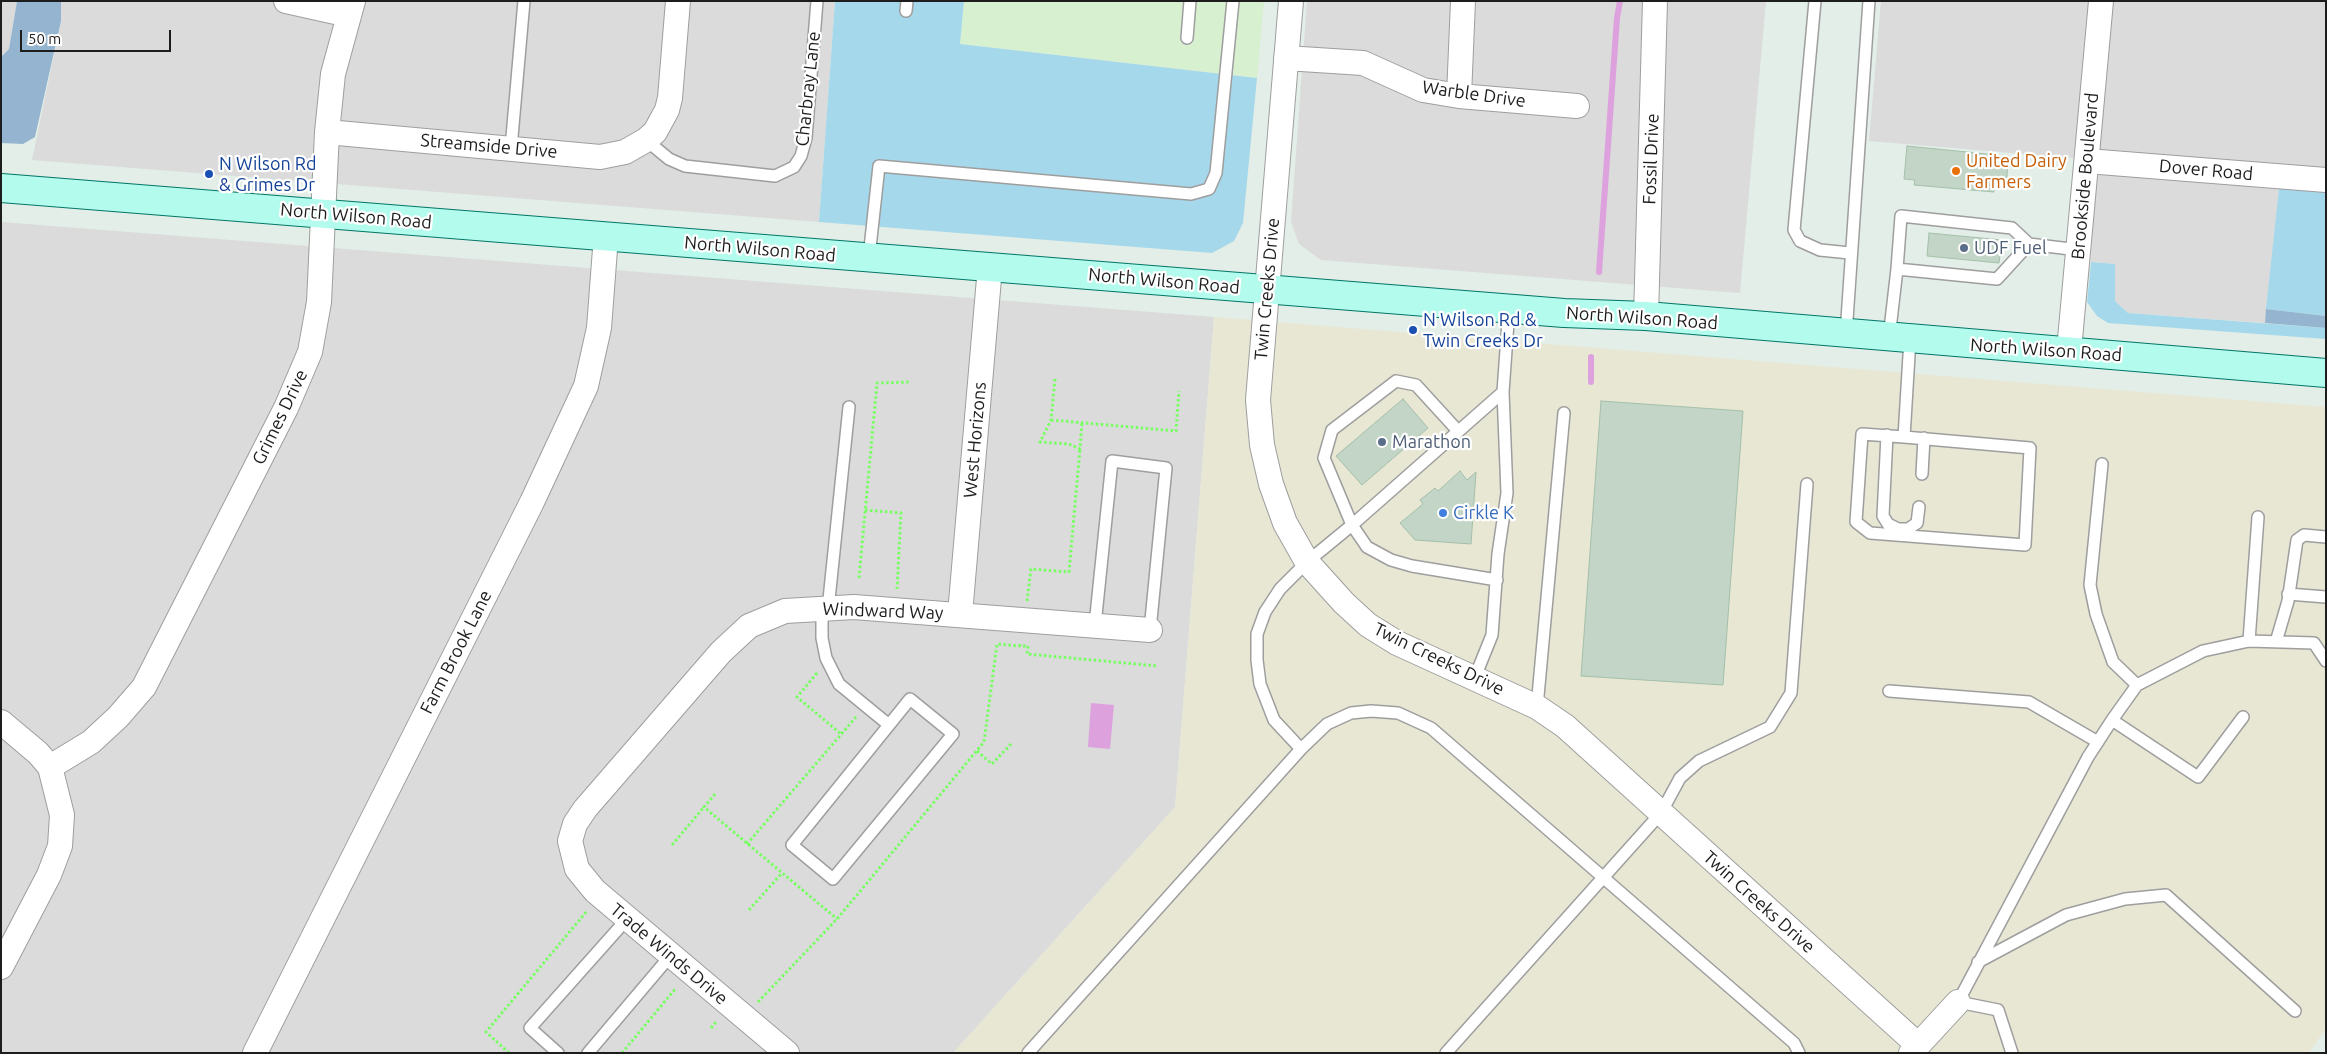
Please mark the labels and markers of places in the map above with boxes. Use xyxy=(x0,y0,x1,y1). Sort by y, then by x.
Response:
place label: United Dairy Farmers xyxy=(1966,150,2067,192)
place label: N Wilson Rd & Grimes Dr xyxy=(219,153,317,195)
marker: United Dairy Farmers xyxy=(1950,165,1962,177)
marker: N Wilson Rd & Grimes Dr xyxy=(203,168,215,180)
place label: UDF Fuel xyxy=(1974,237,2047,259)
marker: UDF Fuel xyxy=(1958,242,1970,254)
place label: N Wilson Rd & Twin Creeks Dr xyxy=(1423,309,1543,352)
marker: N Wilson Rd & Twin Creeks Dr xyxy=(1407,324,1419,336)
place label: Marathon xyxy=(1392,431,1471,453)
marker: Marathon xyxy=(1376,436,1388,448)
place label: Cirkle K xyxy=(1453,502,1514,524)
marker: Cirkle K xyxy=(1437,507,1449,519)

